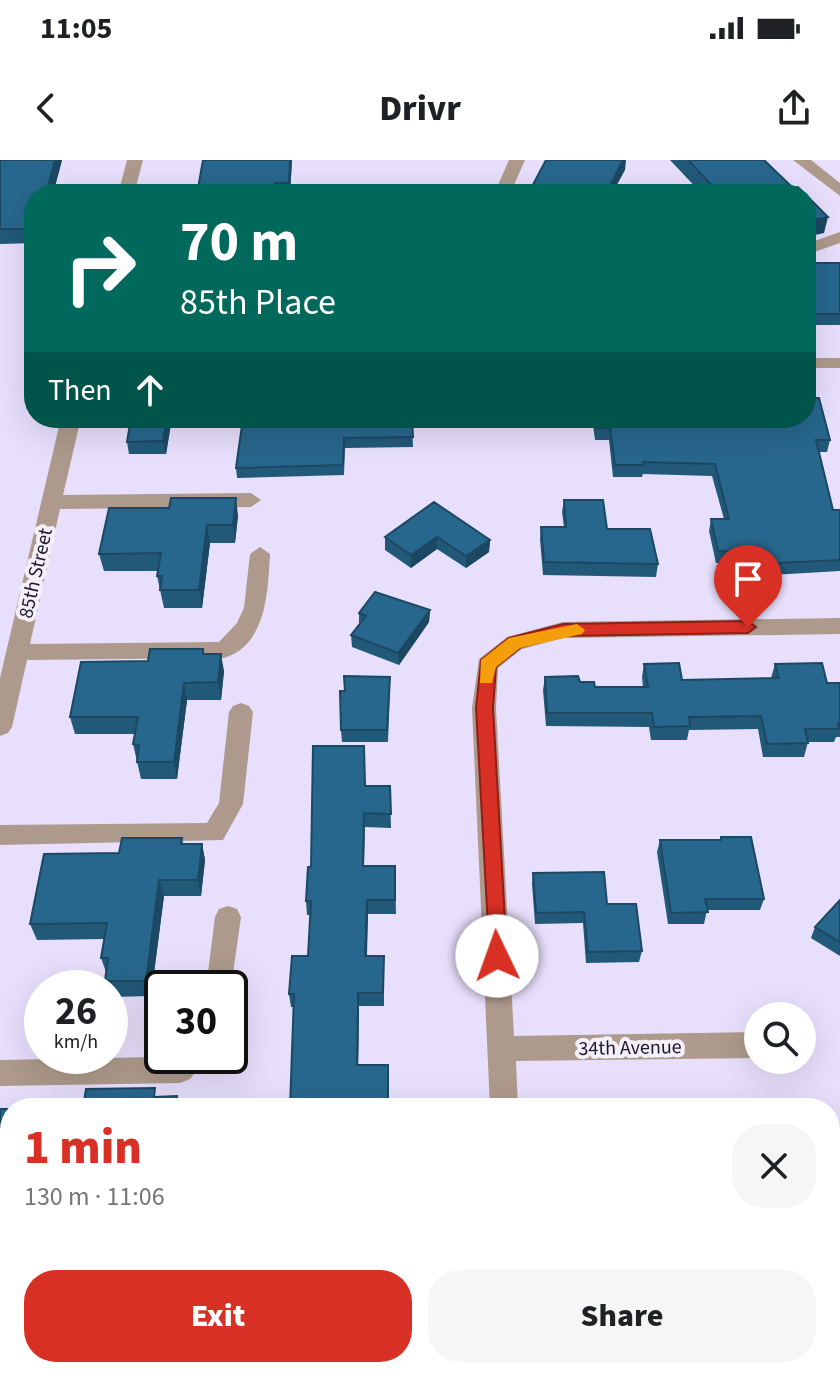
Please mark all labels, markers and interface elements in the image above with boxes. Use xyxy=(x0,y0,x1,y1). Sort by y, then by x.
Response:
text: 11:05 xyxy=(40,7,112,50)
text: Drivr xyxy=(379,83,461,134)
icon: back xyxy=(24,86,68,130)
icon: share xyxy=(772,86,816,130)
text: 70 m xyxy=(180,203,298,282)
icon: right xyxy=(48,216,152,320)
text: 85th Place xyxy=(180,277,336,328)
icon: ahead xyxy=(128,368,172,412)
text: Then xyxy=(48,369,112,412)
street label: 85th Street xyxy=(12,525,60,621)
pin xyxy=(714,545,782,627)
icon: arrive xyxy=(726,557,770,601)
position arrow xyxy=(455,914,539,998)
speed limit sign: 30 xyxy=(144,970,248,1074)
text: 26 xyxy=(55,983,97,1040)
map controls xyxy=(744,1002,816,1074)
button: search xyxy=(744,1002,816,1074)
text: km/h xyxy=(54,1028,98,1056)
street label: 34th Avenue xyxy=(578,1033,682,1063)
text: 1 min xyxy=(24,1114,142,1182)
button: close xyxy=(732,1124,816,1208)
text: 130 m · 11:06 xyxy=(24,1178,165,1215)
button: Exit xyxy=(24,1270,412,1362)
button: Share xyxy=(428,1270,816,1362)

